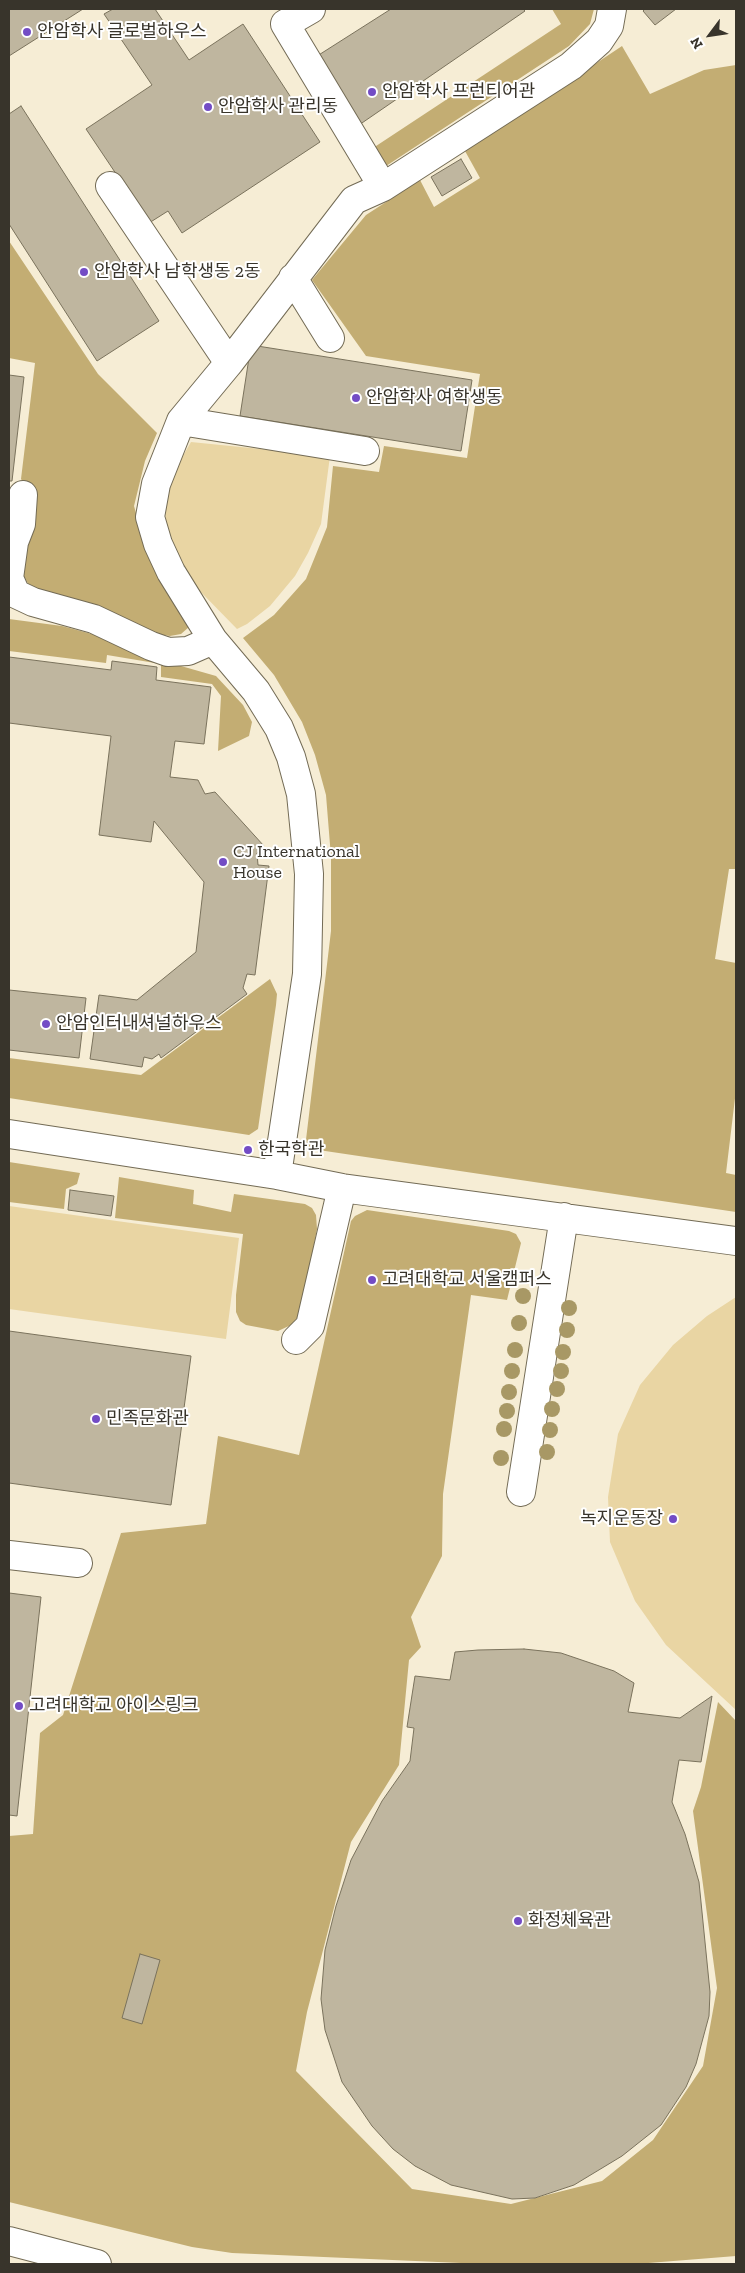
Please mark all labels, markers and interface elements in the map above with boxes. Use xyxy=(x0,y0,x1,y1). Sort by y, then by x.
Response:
north arrow xyxy=(685,10,735,60)
place label: 안암학사 글로벌하우스 xyxy=(37,21,207,43)
marker: 안암학사 글로벌하우스 xyxy=(21,26,33,38)
text: N xyxy=(687,34,707,52)
place label: 안암학사 프런티어관 xyxy=(382,81,535,103)
marker: 안암학사 프런티어관 xyxy=(366,86,378,98)
place label: 안암학사 관리동 xyxy=(218,96,338,118)
marker: 안암학사 관리동 xyxy=(202,101,214,113)
place label: 안암학사 남학생동 2동 xyxy=(94,261,260,283)
marker: 안암학사 남학생동 2동 xyxy=(78,266,90,278)
place label: 안암학사 여학생동 xyxy=(366,387,503,409)
marker: 안암학사 여학생동 xyxy=(350,392,362,404)
place label: CJ International House xyxy=(233,841,359,884)
marker: CJ International House xyxy=(217,856,229,868)
place label: 안암인터내셔널하우스 xyxy=(56,1013,222,1035)
marker: 안암인터내셔널하우스 xyxy=(40,1018,52,1030)
place label: 한국학관 xyxy=(258,1139,324,1161)
marker: 한국학관 xyxy=(242,1144,254,1156)
place label: 고려대학교 서울캠퍼스 xyxy=(382,1269,552,1291)
marker: 고려대학교 서울캠퍼스 xyxy=(366,1274,378,1286)
place label: 민족문화관 xyxy=(106,1408,189,1430)
marker: 민족문화관 xyxy=(90,1413,102,1425)
place label: 녹지운동장 xyxy=(580,1508,663,1530)
marker: 녹지운동장 xyxy=(667,1513,679,1525)
place label: 고려대학교 아이스링크 xyxy=(29,1695,199,1717)
marker: 고려대학교 아이스링크 xyxy=(13,1700,25,1712)
place label: 화정체육관 xyxy=(528,1910,611,1932)
marker: 화정체육관 xyxy=(512,1915,524,1927)

